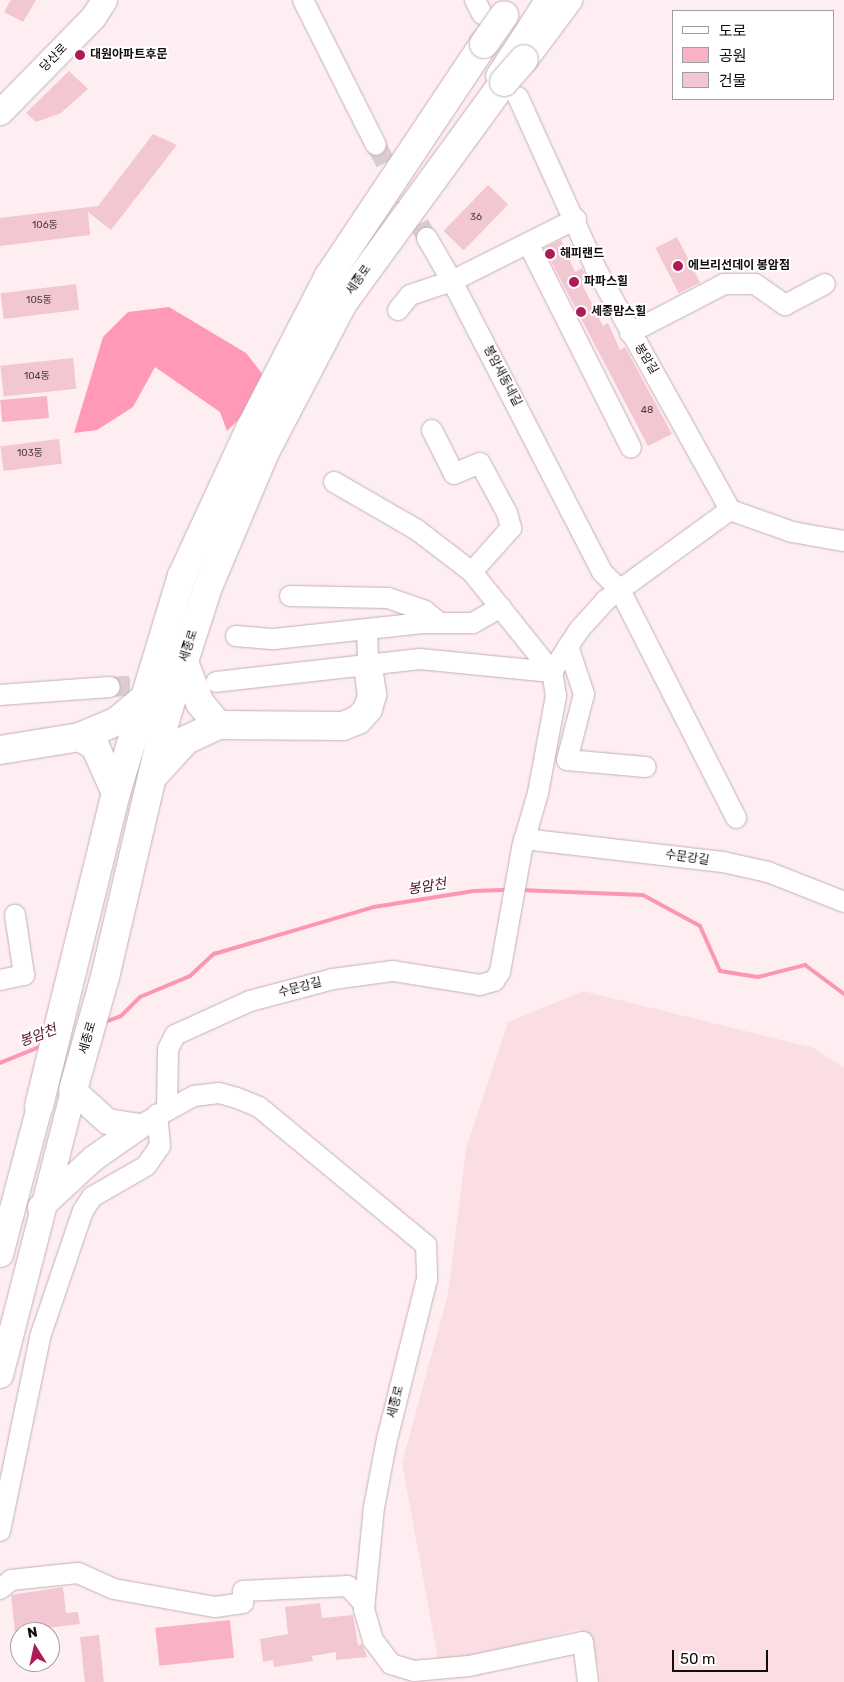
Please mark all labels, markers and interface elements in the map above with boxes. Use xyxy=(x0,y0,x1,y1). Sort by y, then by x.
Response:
legend xyxy=(672,10,834,100)
text: 도로 xyxy=(719,22,747,40)
street label: 당산로 xyxy=(37,41,71,75)
text: 공원 xyxy=(719,47,747,65)
place label: 대원아파트후문 xyxy=(90,48,167,62)
marker: 대원아파트후문 xyxy=(74,49,86,61)
text: 건물 xyxy=(719,72,747,90)
house number: 36 xyxy=(470,212,482,224)
house number: 106동 xyxy=(32,220,58,232)
place label: 해피랜드 xyxy=(560,247,604,261)
marker: 해피랜드 xyxy=(544,248,556,260)
place label: 에브리선데이 봉암점 xyxy=(688,259,790,273)
marker: 에브리선데이 봉암점 xyxy=(672,260,684,272)
street label: 세종로 xyxy=(344,262,374,298)
place label: 파파스힐 xyxy=(584,275,628,289)
marker: 파파스힐 xyxy=(568,276,580,288)
house number: 105동 xyxy=(26,295,52,307)
place label: 세종맘스힐 xyxy=(591,305,646,319)
marker: 세종맘스힐 xyxy=(575,306,587,318)
street label: 봉암길 xyxy=(631,341,661,377)
street label: 봉암새동네길 xyxy=(480,343,524,409)
house number: 104동 xyxy=(24,371,50,383)
house number: 48 xyxy=(641,405,653,417)
house number: 103동 xyxy=(17,448,43,460)
street label: 세종로 xyxy=(177,628,201,664)
street label: 수문강길 xyxy=(664,848,710,868)
water label: 봉암천 xyxy=(407,876,447,898)
street label: 수문강길 xyxy=(277,975,323,1001)
street label: 세종로 xyxy=(77,1020,99,1056)
water label: 봉암천 xyxy=(17,1021,59,1051)
street label: 세종로 xyxy=(385,1384,407,1420)
north arrow xyxy=(10,1622,60,1672)
text: N xyxy=(26,1623,39,1642)
scale bar xyxy=(674,1640,770,1672)
text: 50 m xyxy=(680,1650,715,1668)

